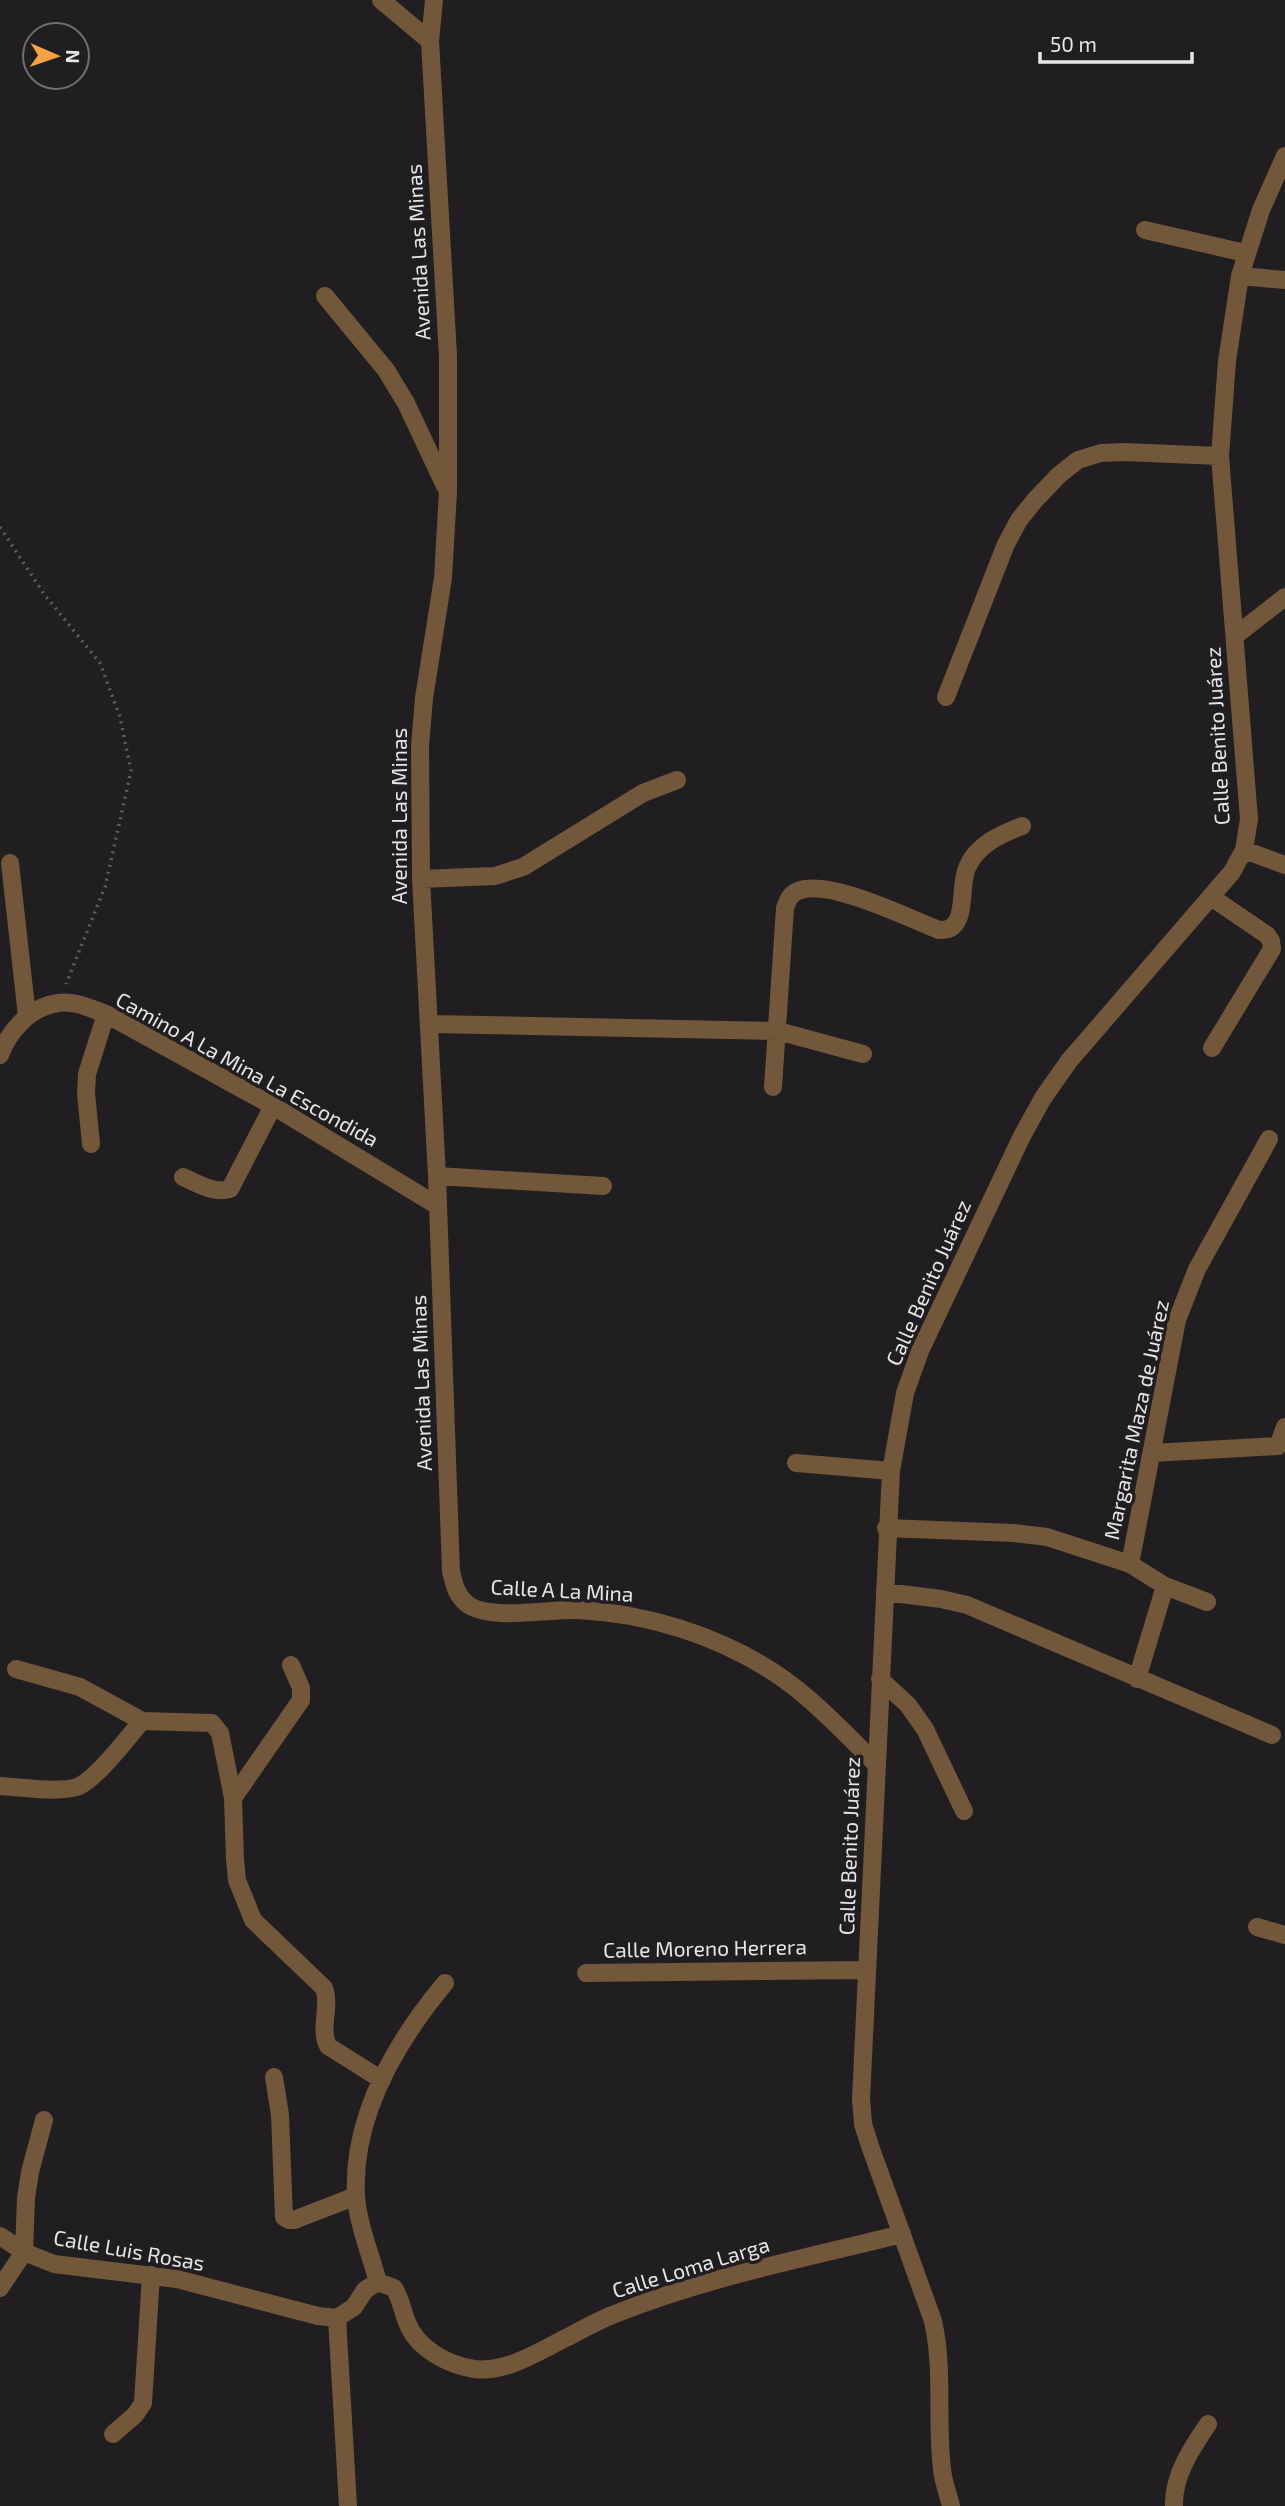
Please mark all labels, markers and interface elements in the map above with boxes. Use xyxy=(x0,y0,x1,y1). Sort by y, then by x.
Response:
north arrow xyxy=(21,21,91,91)
scale bar xyxy=(1040,21,1192,65)
text: 50 m xyxy=(1050,31,1097,56)
text: N xyxy=(62,49,85,64)
street label: Avenida Las Minas xyxy=(400,163,435,341)
street label: Calle Benito Juárez xyxy=(1199,646,1234,826)
street label: Avenida Las Minas xyxy=(386,728,411,904)
street label: Camino A La Mina La Escondida xyxy=(112,986,383,1151)
street label: Calle Benito Juárez xyxy=(880,1196,975,1369)
street label: Avenida Las Minas xyxy=(405,1295,436,1472)
street label: Margarita Maza de Juárez xyxy=(1098,1298,1173,1542)
street label: Calle A La Mina xyxy=(490,1573,634,1606)
street label: Calle Benito Juárez xyxy=(833,1756,864,1936)
street label: Calle Moreno Herrera xyxy=(603,1933,807,1962)
street label: Calle Luis Rosas xyxy=(52,2224,207,2275)
street label: Calle Loma Larga xyxy=(609,2231,772,2302)

